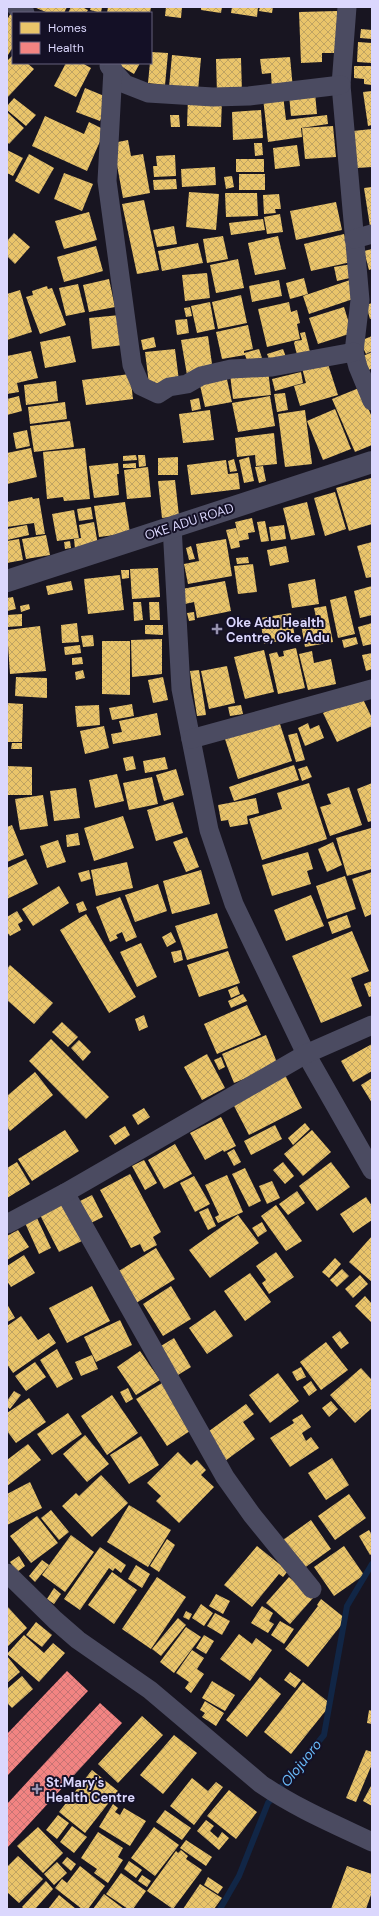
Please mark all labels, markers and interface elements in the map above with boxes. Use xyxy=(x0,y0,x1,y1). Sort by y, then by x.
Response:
legend xyxy=(12,12,152,64)
text: Homes xyxy=(48,20,87,36)
text: Health xyxy=(48,40,84,56)
street label: OKE ADU ROAD xyxy=(142,499,236,544)
place label: Oke Adu Health Centre, Oke Adu xyxy=(226,614,330,646)
marker: Oke Adu Health Centre, Oke Adu xyxy=(211,623,223,635)
water label: Olojuoro xyxy=(277,1736,325,1790)
place label: St.Mary's Health Centre xyxy=(46,1774,135,1806)
marker: St.Mary's Health Centre xyxy=(31,1783,43,1795)

